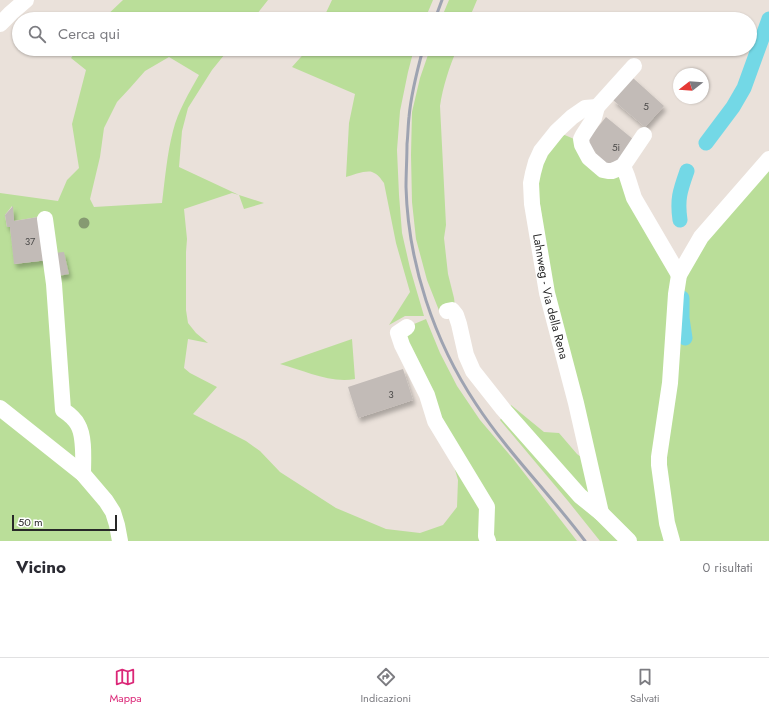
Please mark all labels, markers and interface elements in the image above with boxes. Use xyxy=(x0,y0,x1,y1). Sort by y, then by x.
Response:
search box xyxy=(12,12,757,56)
icon: search xyxy=(26,23,48,45)
text: Cerca qui xyxy=(58,23,120,45)
north arrow xyxy=(673,68,709,104)
house number: 5 xyxy=(643,99,649,114)
house number: 5i xyxy=(612,140,620,155)
street label: Lahnweg - Via della Rena xyxy=(528,232,573,361)
house number: 37 xyxy=(25,234,36,249)
house number: 3 xyxy=(388,387,394,402)
scale bar xyxy=(12,513,117,532)
text: 50 m xyxy=(18,514,43,530)
text: Vicino xyxy=(16,555,66,579)
text: 0 risultati xyxy=(703,558,753,577)
tab: Mappa xyxy=(109,666,142,706)
tab: Indicazioni xyxy=(360,666,411,706)
tab: Salvati xyxy=(630,666,660,706)

